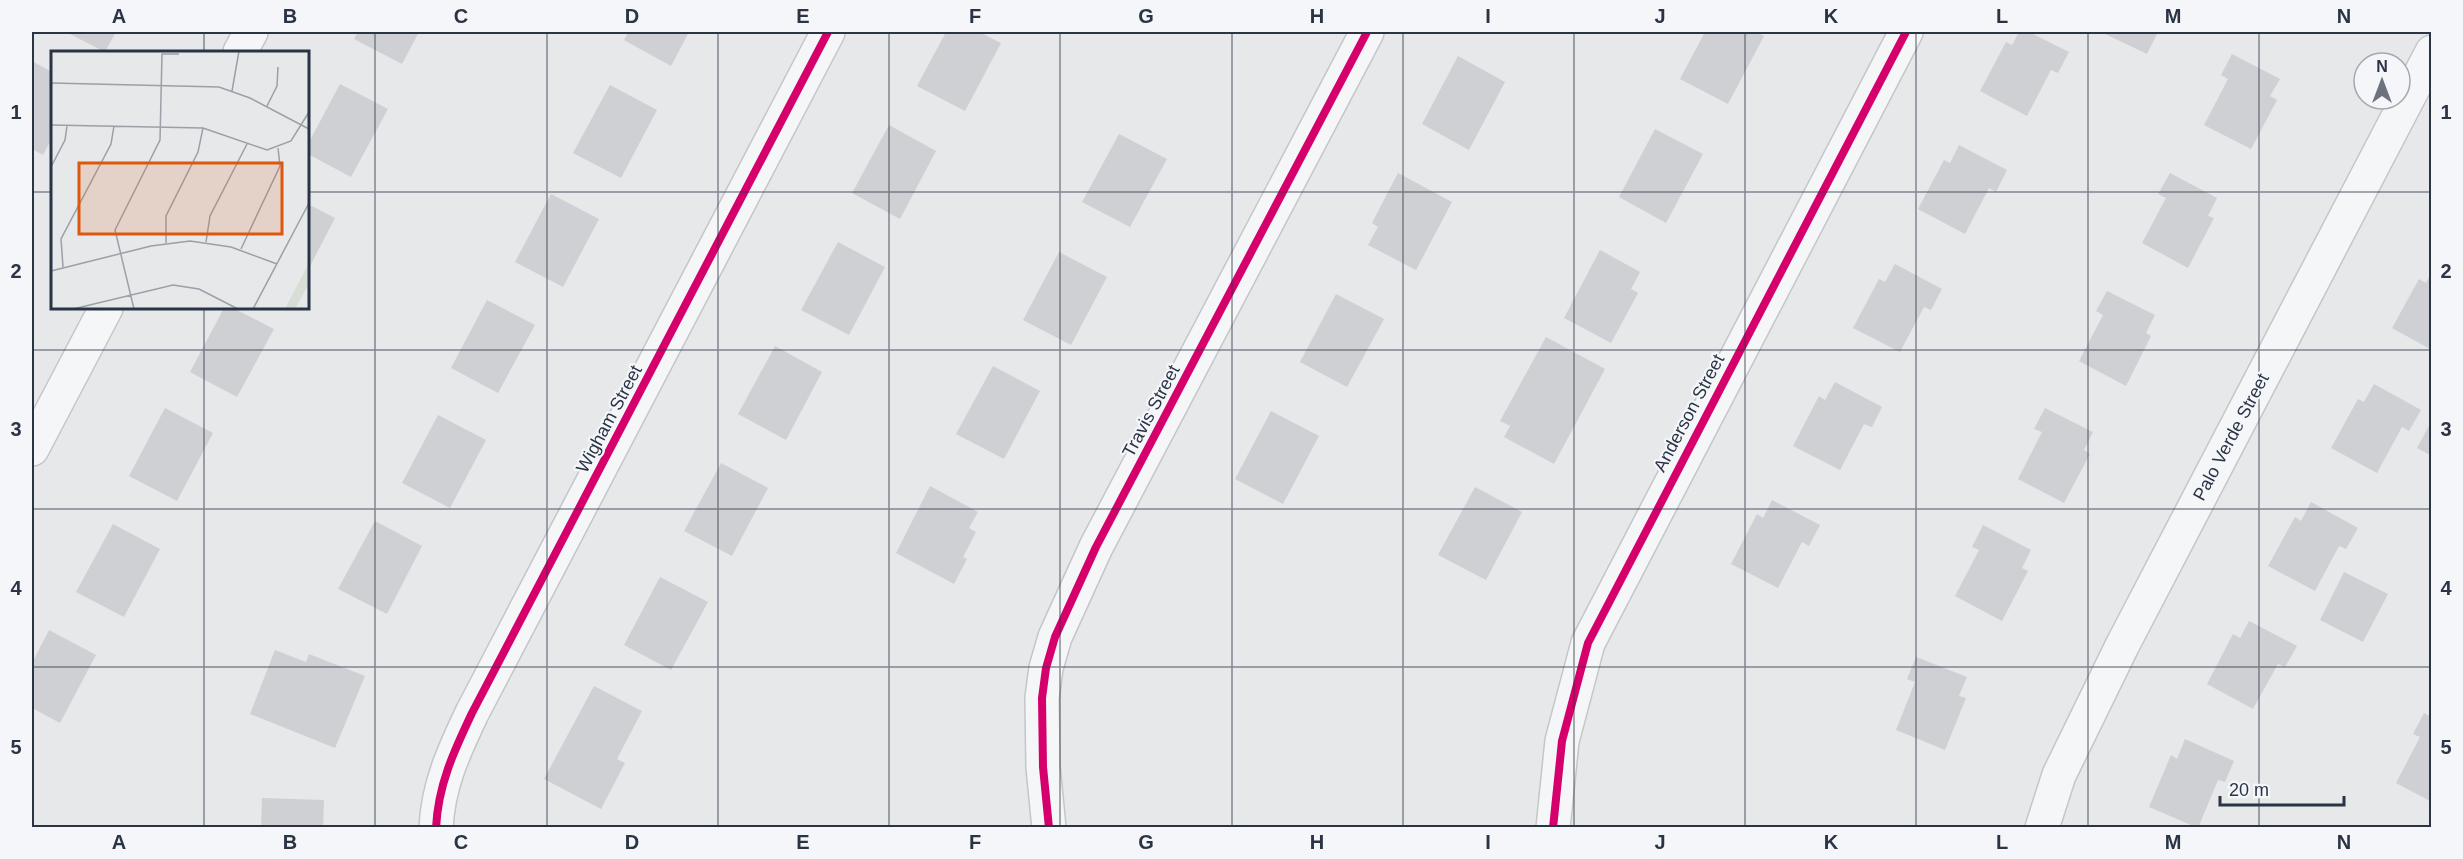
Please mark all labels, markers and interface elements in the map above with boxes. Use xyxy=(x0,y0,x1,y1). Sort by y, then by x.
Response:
text: A xyxy=(112,5,126,27)
text: B xyxy=(283,5,297,27)
text: C xyxy=(454,5,468,27)
text: D xyxy=(625,5,639,27)
text: E xyxy=(796,5,810,27)
text: F xyxy=(969,5,981,27)
text: G xyxy=(1138,5,1154,27)
text: H xyxy=(1310,5,1324,27)
text: I xyxy=(1485,5,1491,27)
text: J xyxy=(1654,5,1666,27)
text: K xyxy=(1824,5,1839,27)
text: L xyxy=(1996,5,2008,27)
text: M xyxy=(2165,5,2181,27)
text: N xyxy=(2337,5,2351,27)
inset map xyxy=(51,51,309,309)
north arrow xyxy=(2352,51,2412,111)
text: N xyxy=(2376,58,2388,75)
text: 1 xyxy=(10,101,22,123)
text: 1 xyxy=(2440,101,2452,123)
text: 2 xyxy=(10,260,22,282)
text: 2 xyxy=(2440,260,2452,282)
street label: Anderson Street xyxy=(1650,351,1728,475)
street label: Wigham Street xyxy=(572,362,646,476)
street label: Travis Street xyxy=(1118,362,1184,460)
street label: Palo Verde Street xyxy=(2189,370,2273,504)
text: 3 xyxy=(10,418,22,440)
text: 3 xyxy=(2440,418,2452,440)
text: 4 xyxy=(10,577,22,599)
text: 4 xyxy=(2440,577,2452,599)
text: 5 xyxy=(10,736,22,758)
text: 5 xyxy=(2440,736,2452,758)
scale bar xyxy=(2220,769,2344,807)
text: 20 m xyxy=(2229,780,2269,800)
text: A xyxy=(112,831,126,853)
text: B xyxy=(283,831,297,853)
text: C xyxy=(454,831,468,853)
text: D xyxy=(625,831,639,853)
text: E xyxy=(796,831,810,853)
text: F xyxy=(969,831,981,853)
text: G xyxy=(1138,831,1154,853)
text: H xyxy=(1310,831,1324,853)
text: I xyxy=(1485,831,1491,853)
text: J xyxy=(1654,831,1666,853)
text: K xyxy=(1824,831,1839,853)
text: L xyxy=(1996,831,2008,853)
text: M xyxy=(2165,831,2181,853)
text: N xyxy=(2337,831,2351,853)

